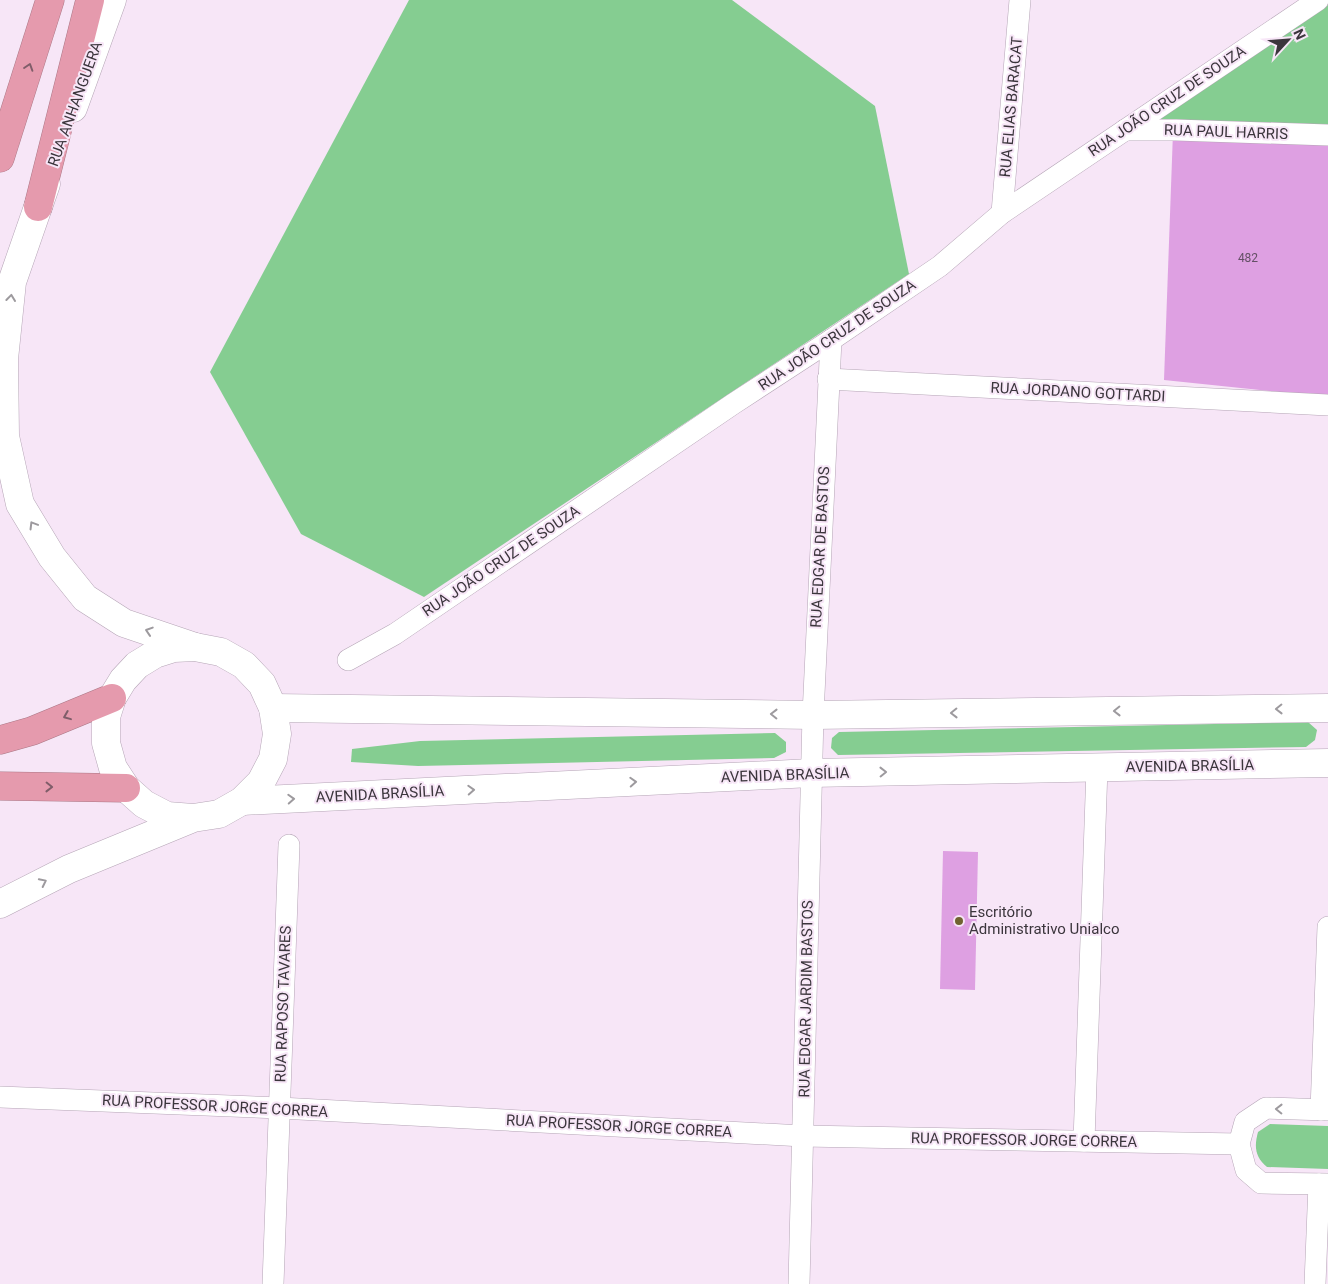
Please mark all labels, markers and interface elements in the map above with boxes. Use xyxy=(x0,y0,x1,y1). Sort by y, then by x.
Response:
north arrow xyxy=(1263,15,1313,65)
text: N xyxy=(1290,26,1309,42)
street label: RUA ELIAS BARACAT xyxy=(996,36,1026,178)
street label: RUA ANHANGUERA xyxy=(44,39,106,169)
street label: RUA JOÃO CRUZ DE SOUZA xyxy=(1085,41,1249,160)
one-way arrow xyxy=(24,63,34,71)
street label: RUA PAUL HARRIS xyxy=(1164,121,1288,143)
house number: 482 xyxy=(1238,251,1258,265)
street label: RUA JOÃO CRUZ DE SOUZA xyxy=(755,275,919,394)
one-way arrow xyxy=(5,294,16,302)
street label: RUA JORDANO GOTTARDI xyxy=(990,378,1166,406)
street label: RUA EDGAR DE BASTOS xyxy=(807,466,833,628)
street label: RUA JOÃO CRUZ DE SOUZA xyxy=(419,501,583,620)
one-way arrow xyxy=(29,521,39,530)
one-way arrow xyxy=(145,627,153,637)
one-way arrow xyxy=(1275,704,1283,714)
one-way arrow xyxy=(1113,706,1120,716)
one-way arrow xyxy=(950,708,958,718)
one-way arrow xyxy=(770,709,778,720)
one-way arrow xyxy=(63,710,72,721)
street label: AVENIDA BRASÍLIA xyxy=(1126,756,1255,776)
street label: AVENIDA BRASÍLIA xyxy=(720,764,850,786)
one-way arrow xyxy=(880,767,887,777)
one-way arrow xyxy=(629,777,637,788)
one-way arrow xyxy=(45,781,53,792)
street label: AVENIDA BRASÍLIA xyxy=(315,782,445,806)
one-way arrow xyxy=(468,785,475,795)
one-way arrow xyxy=(287,793,295,804)
one-way arrow xyxy=(38,878,47,888)
street label: RUA EDGAR JARDIM BASTOS xyxy=(795,900,817,1098)
place label: Escritório Administrativo Unialco xyxy=(969,903,1119,938)
marker: Escritório Administrativo Unialco xyxy=(953,915,965,927)
street label: RUA RAPOSO TAVARES xyxy=(271,925,295,1083)
street label: RUA PROFESSOR JORGE CORREA xyxy=(101,1091,329,1121)
one-way arrow xyxy=(1275,1103,1283,1114)
street label: RUA PROFESSOR JORGE CORREA xyxy=(505,1111,733,1141)
street label: RUA PROFESSOR JORGE CORREA xyxy=(911,1129,1138,1151)

